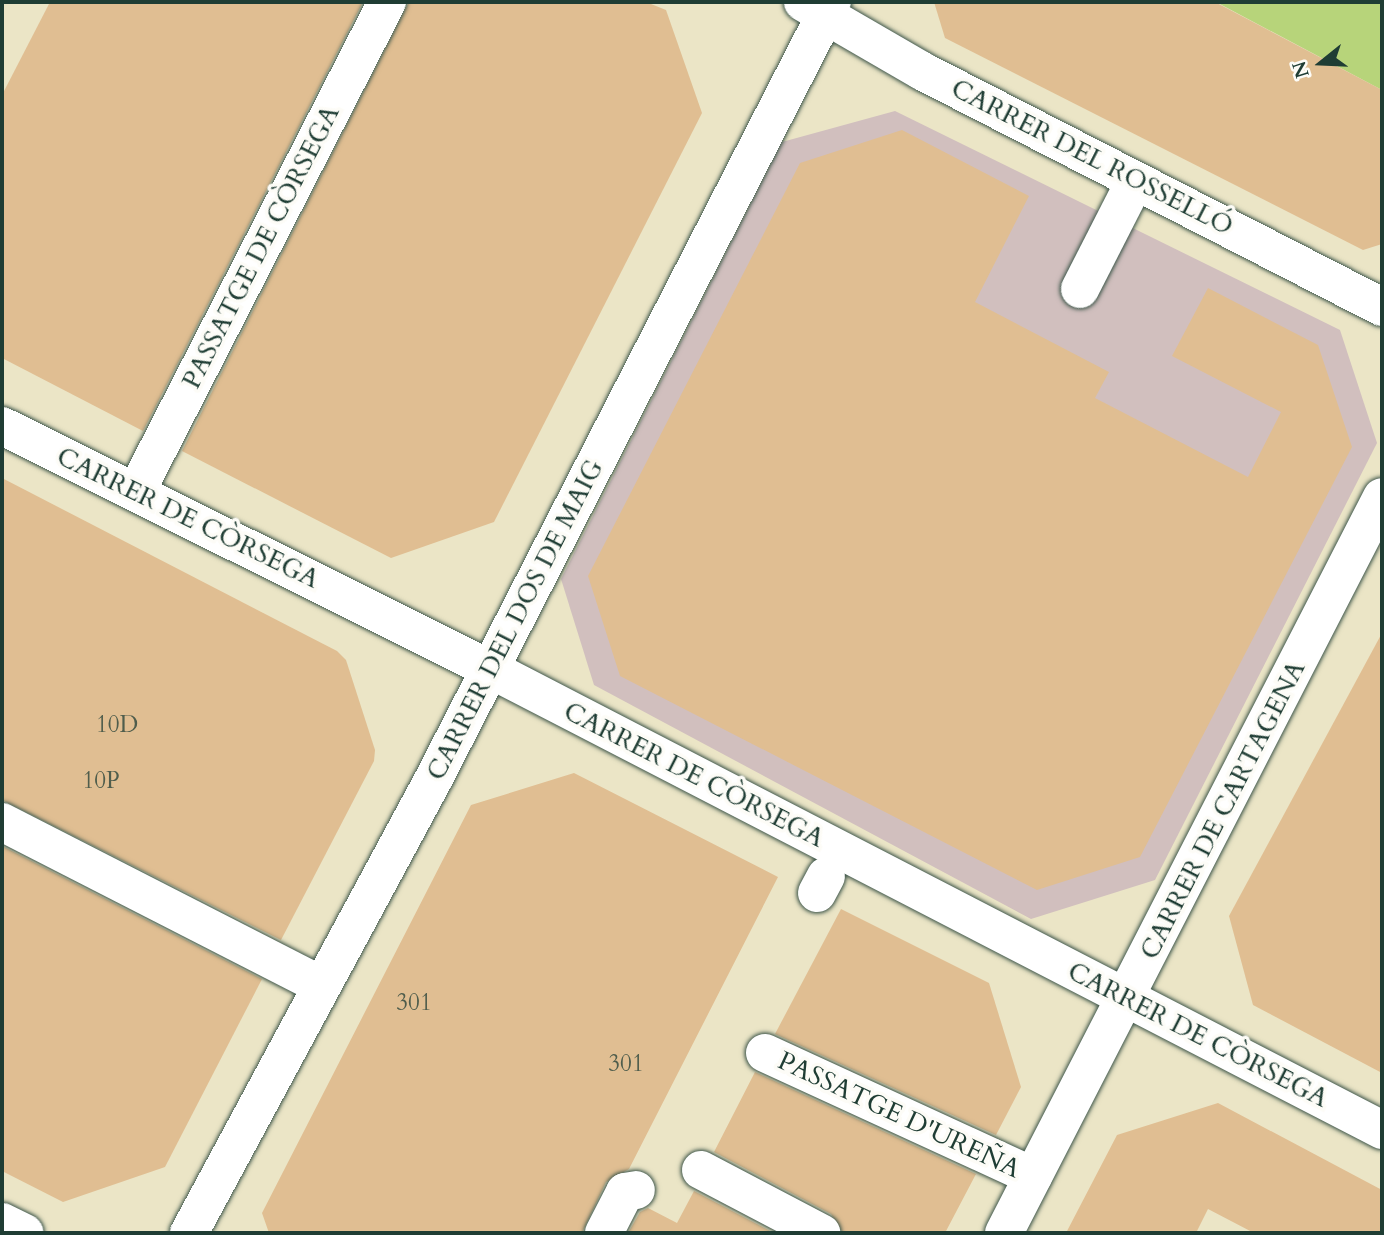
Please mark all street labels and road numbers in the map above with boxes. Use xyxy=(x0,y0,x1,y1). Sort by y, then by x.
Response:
street label: CARRER DEL ROSSELLÓ xyxy=(946,73,1236,241)
street label: PASSATGE DE CÒRSEGA xyxy=(176,100,346,394)
street label: CARRER DE CÒRSEGA xyxy=(52,441,324,595)
street label: CARRER DEL DOS DE MAIG xyxy=(420,455,610,785)
street label: CARRER DE CARTAGENA xyxy=(1134,656,1312,964)
street label: CARRER DE CÒRSEGA xyxy=(559,696,829,854)
street label: CARRER DE CÒRSEGA xyxy=(1063,956,1333,1114)
street label: PASSATGE D'UREÑA xyxy=(773,1045,1025,1185)

